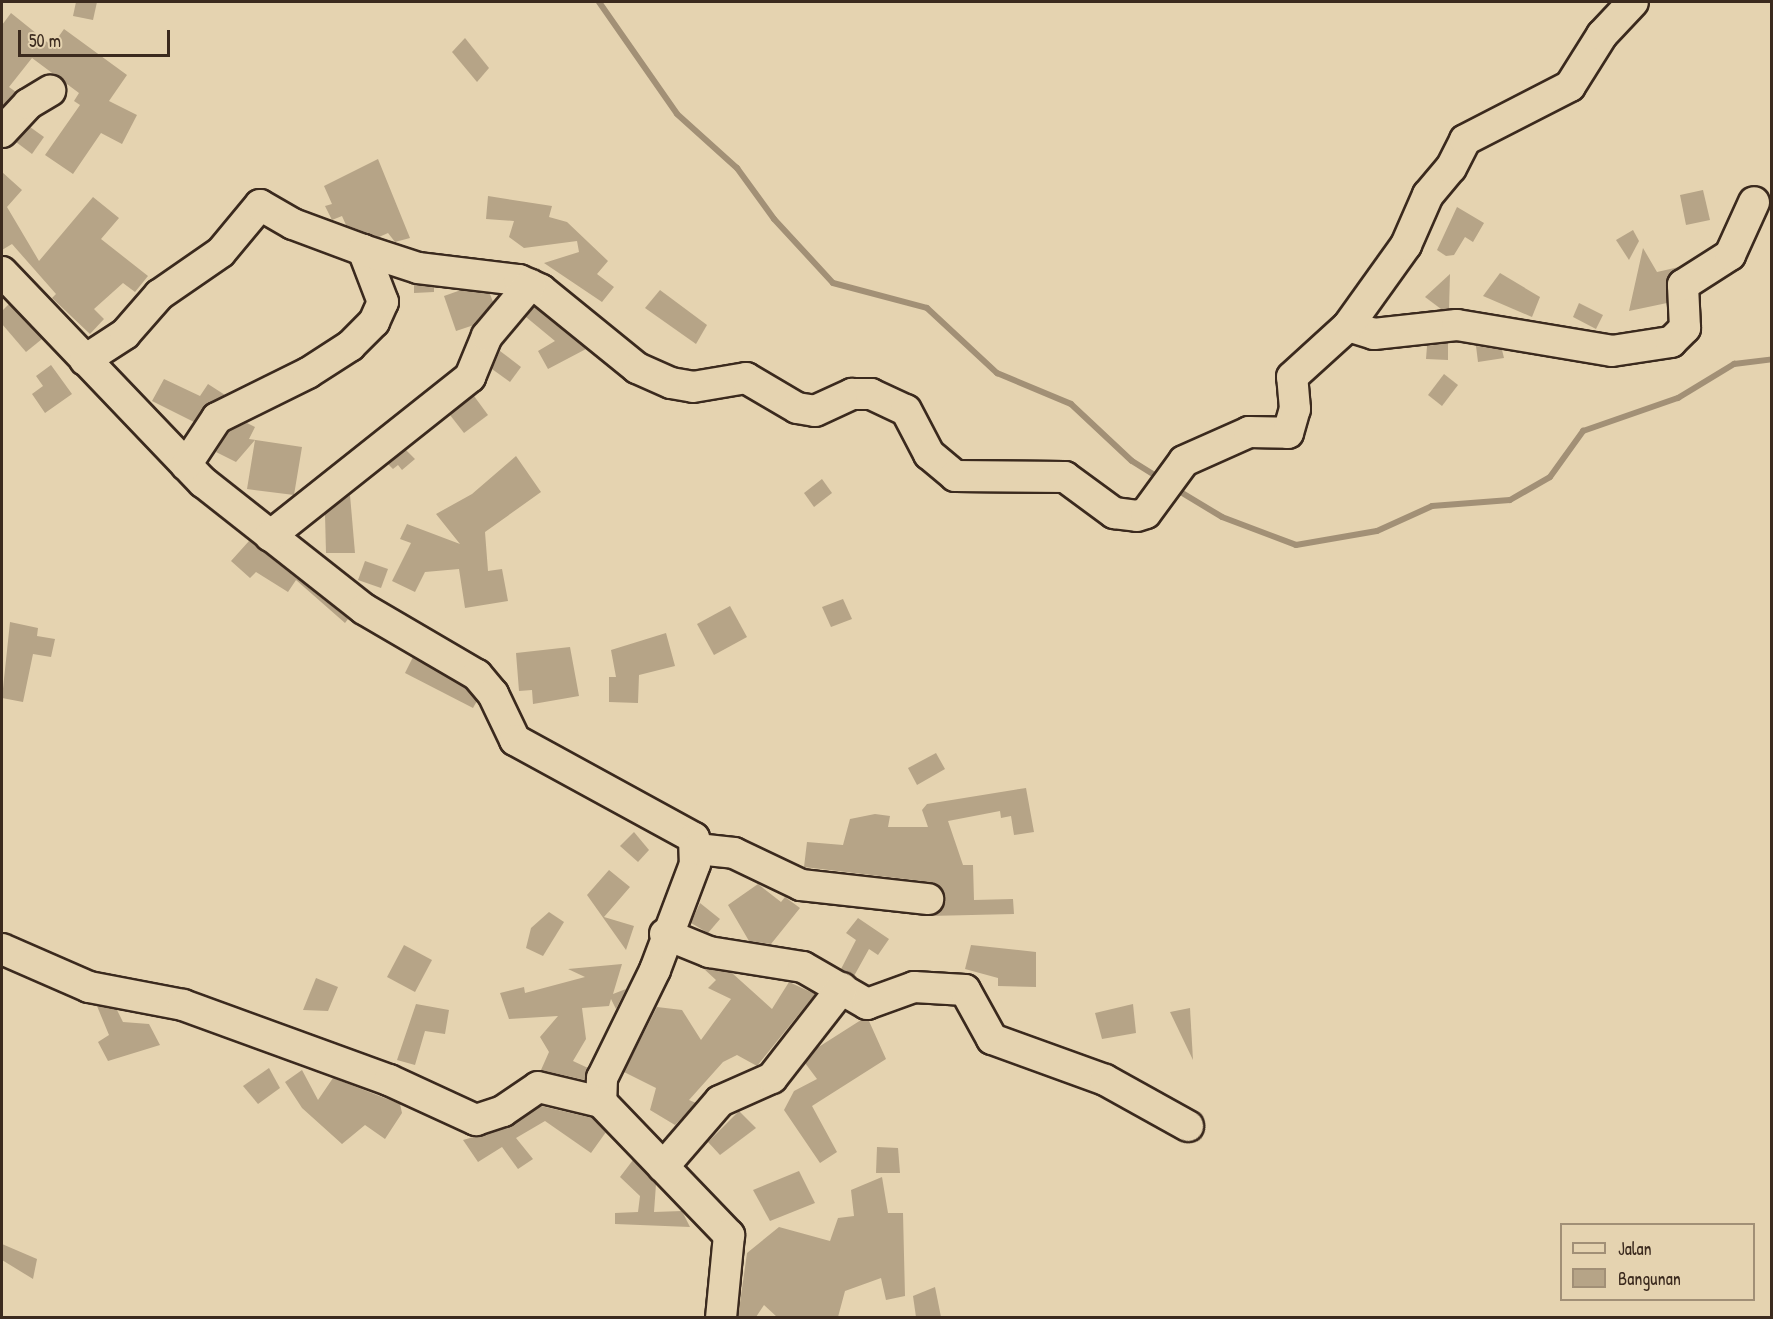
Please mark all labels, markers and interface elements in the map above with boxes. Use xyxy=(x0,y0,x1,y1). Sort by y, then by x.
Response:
scale bar xyxy=(21,18,172,56)
text: 50 m xyxy=(29,28,61,53)
legend xyxy=(1560,1223,1755,1301)
text: Jalan xyxy=(1618,1236,1652,1261)
text: Bangunan xyxy=(1618,1266,1681,1291)

